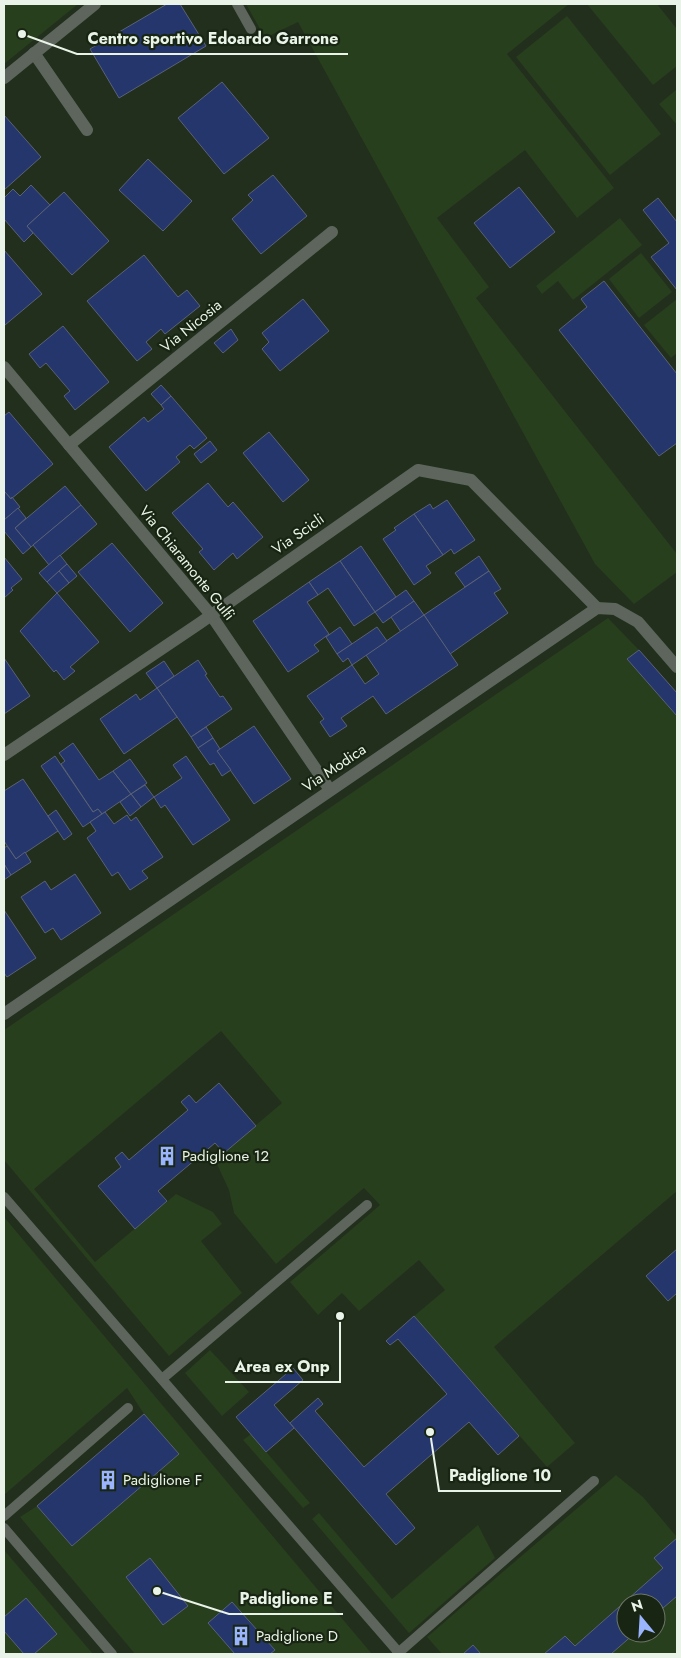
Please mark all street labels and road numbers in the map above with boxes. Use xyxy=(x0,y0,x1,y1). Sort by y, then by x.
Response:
street label: Via Nicosia xyxy=(155,294,227,358)
street label: Via Chiaramonte Gulfi xyxy=(134,501,240,625)
street label: Via Scicli xyxy=(267,508,329,560)
street label: Via Modica xyxy=(298,739,370,797)

